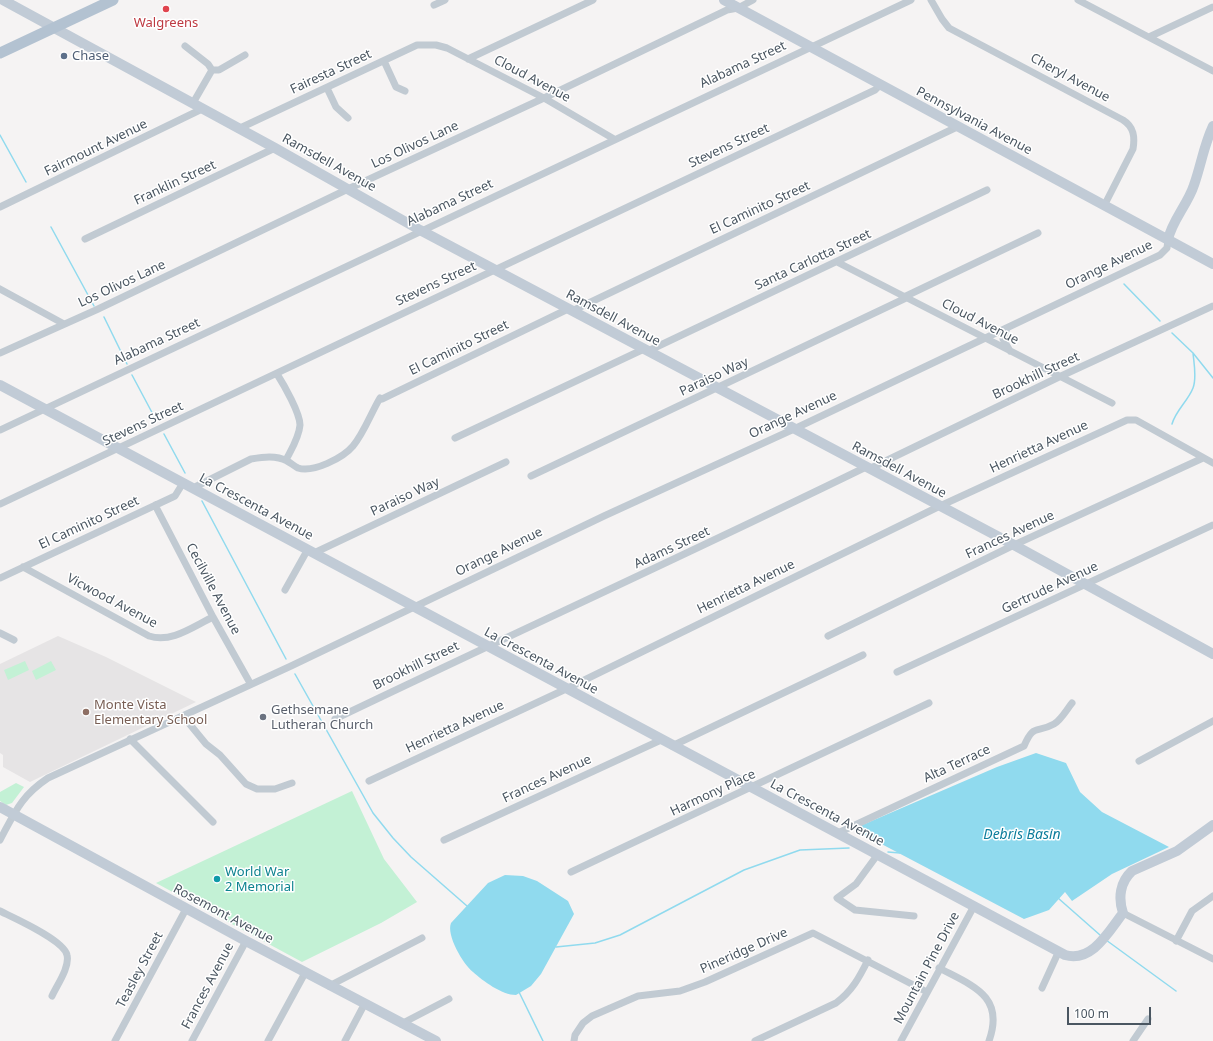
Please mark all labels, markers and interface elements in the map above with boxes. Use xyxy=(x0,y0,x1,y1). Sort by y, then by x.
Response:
marker: Walgreens xyxy=(161,4,171,14)
place label: Walgreens xyxy=(134,15,198,31)
street label: Alabama Street xyxy=(697,38,789,92)
street label: Fairesta Street xyxy=(288,46,374,98)
place label: Chase xyxy=(72,48,109,64)
street label: Cheryl Avenue xyxy=(1028,50,1112,106)
marker: Chase xyxy=(59,51,69,61)
street label: Cloud Avenue xyxy=(491,52,573,106)
street label: Pennsylvania Avenue xyxy=(913,84,1035,158)
street label: Fairmount Avenue xyxy=(42,116,150,180)
street label: Los Olivos Lane xyxy=(369,118,461,172)
street label: Stevens Street xyxy=(686,121,772,171)
street label: Ramsdell Avenue xyxy=(279,131,379,195)
street label: Franklin Street xyxy=(132,157,218,209)
street label: Alabama Street xyxy=(404,176,496,230)
street label: El Caminito Street xyxy=(707,178,813,238)
street label: Santa Carlotta Street xyxy=(752,226,874,294)
street label: Orange Avenue xyxy=(1063,237,1155,293)
street label: Los Olivos Lane xyxy=(76,257,168,311)
street label: Stevens Street xyxy=(393,259,479,309)
street label: Ramsdell Avenue xyxy=(563,287,663,349)
street label: Cloud Avenue xyxy=(939,296,1021,348)
street label: Alabama Street xyxy=(111,315,203,369)
street label: El Caminito Street xyxy=(407,317,511,379)
street label: Brookhill Street xyxy=(990,349,1082,403)
street label: Paraiso Way xyxy=(677,354,751,400)
street label: Orange Avenue xyxy=(747,388,839,442)
street label: Stevens Street xyxy=(100,399,186,449)
street label: Henrietta Avenue xyxy=(987,417,1091,477)
street label: Ramsdell Avenue xyxy=(849,439,949,501)
street label: La Crescenta Avenue xyxy=(196,470,316,544)
street label: Paraiso Way xyxy=(368,474,442,520)
street label: El Caminito Street xyxy=(36,493,142,553)
street label: Frances Avenue xyxy=(963,508,1057,562)
street label: Orange Avenue xyxy=(453,524,545,580)
street label: Adams Street xyxy=(632,524,712,572)
street label: Cecilville Avenue xyxy=(182,541,244,637)
street label: Henrietta Avenue xyxy=(695,557,797,617)
street label: Gertrude Avenue xyxy=(999,559,1101,617)
street label: Vicwood Avenue xyxy=(64,571,160,631)
street label: La Crescenta Avenue xyxy=(481,624,601,698)
street label: Brookhill Street xyxy=(370,638,462,694)
place label: Monte Vista Elementary School xyxy=(94,697,207,728)
street label: Henrietta Avenue xyxy=(403,697,507,757)
place label: Gethsemane Lutheran Church xyxy=(271,702,373,733)
marker: Monte Vista Elementary School xyxy=(81,707,91,717)
marker: Gethsemane Lutheran Church xyxy=(258,712,268,722)
street label: Alta Terrace xyxy=(921,742,993,786)
street label: Frances Avenue xyxy=(500,752,594,806)
street label: Harmony Place xyxy=(668,766,758,820)
street label: La Crescenta Avenue xyxy=(767,776,887,850)
water label: Debris Basin xyxy=(983,827,1061,843)
place label: World War 2 Memorial xyxy=(225,864,294,895)
marker: World War 2 Memorial xyxy=(212,874,222,884)
street label: Rosemont Avenue xyxy=(170,881,276,947)
street label: Mountain Pine Drive xyxy=(891,909,963,1027)
street label: Pineridge Drive xyxy=(698,925,790,977)
street label: Teasley Street xyxy=(113,929,167,1011)
street label: Frances Avenue xyxy=(179,940,237,1032)
scale bar xyxy=(1069,999,1153,1025)
text: 100 m xyxy=(1074,1005,1109,1022)

